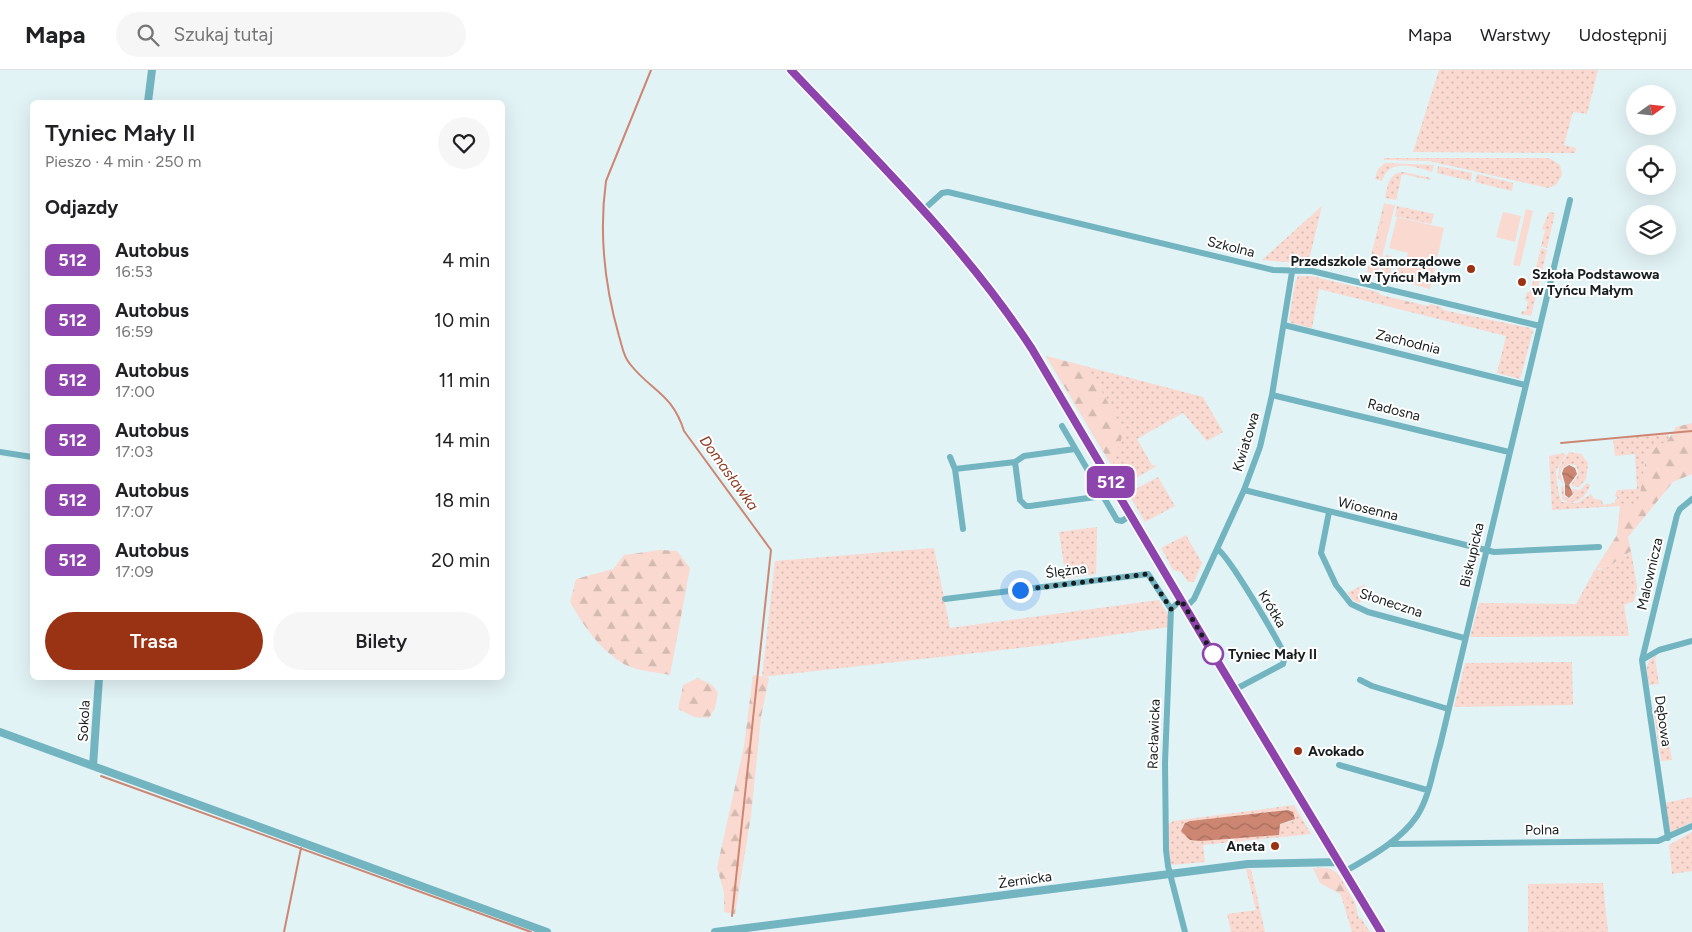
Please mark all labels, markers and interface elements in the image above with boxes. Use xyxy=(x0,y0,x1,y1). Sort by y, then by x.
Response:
search box xyxy=(116,12,466,57)
text: Mapa xyxy=(25,20,86,49)
icon: search xyxy=(134,21,162,49)
text: Szukaj tutaj xyxy=(174,23,273,46)
text: Mapa xyxy=(1408,24,1452,46)
text: Warstwy xyxy=(1480,24,1551,46)
text: Udostępnij xyxy=(1579,24,1667,46)
north arrow xyxy=(1626,85,1676,135)
map controls xyxy=(1626,85,1676,255)
button: heart xyxy=(438,117,490,169)
text: Tyniec Mały II xyxy=(45,118,195,147)
button: locate xyxy=(1626,145,1676,195)
text: Pieszo · 4 min · 250 m xyxy=(45,152,201,171)
text: Odjazdy xyxy=(45,196,118,219)
button: layers xyxy=(1626,205,1676,255)
street label: Szkolna xyxy=(1206,233,1256,261)
text: Autobus xyxy=(115,239,189,262)
text: 512 xyxy=(58,249,87,271)
text: 4 min xyxy=(442,249,490,272)
place label: Przedszkole Samorządowe w Tyńcu Małym xyxy=(1290,253,1461,286)
text: 16:53 xyxy=(115,262,153,281)
marker: Przedszkole Samorządowe w Tyńcu Małym xyxy=(1465,263,1477,275)
place label: Szkoła Podstawowa w Tyńcu Małym xyxy=(1532,266,1660,299)
marker: Szkoła Podstawowa w Tyńcu Małym xyxy=(1516,276,1528,288)
text: Autobus xyxy=(115,299,189,322)
text: 512 xyxy=(58,309,87,331)
text: 10 min xyxy=(434,309,490,332)
text: 16:59 xyxy=(115,322,153,341)
street label: Zachodnia xyxy=(1374,326,1442,358)
text: Autobus xyxy=(115,359,189,382)
text: 512 xyxy=(58,369,87,391)
text: 11 min xyxy=(438,369,490,392)
text: 17:00 xyxy=(115,382,155,401)
street label: Radosna xyxy=(1366,395,1422,425)
street label: Kwiatowa xyxy=(1229,410,1263,474)
text: Autobus xyxy=(115,419,189,442)
text: 512 xyxy=(58,429,87,451)
text: 14 min xyxy=(434,429,490,452)
water label: Domasławka xyxy=(696,432,762,514)
text: 17:03 xyxy=(115,442,153,461)
line badge: 512 xyxy=(1082,466,1140,498)
text: 512 xyxy=(1097,471,1125,493)
text: Autobus xyxy=(115,479,189,502)
text: 512 xyxy=(58,489,87,511)
text: 18 min xyxy=(435,489,490,512)
street label: Wiosenna xyxy=(1336,493,1400,525)
text: 17:07 xyxy=(115,502,153,521)
street label: Biskupicka xyxy=(1456,521,1488,589)
street label: Malownicza xyxy=(1633,536,1667,612)
text: Autobus xyxy=(115,539,189,562)
text: 512 xyxy=(58,549,87,571)
text: 20 min xyxy=(431,549,490,572)
street label: Ślężna xyxy=(1045,560,1087,582)
text: 17:09 xyxy=(115,562,154,581)
your location xyxy=(1008,578,1033,603)
street label: Słoneczna xyxy=(1357,585,1425,621)
street label: Krótka xyxy=(1254,587,1290,631)
button: Trasa xyxy=(45,612,263,670)
button: Bilety xyxy=(273,612,490,670)
marker: Tyniec Mały II xyxy=(1202,643,1224,665)
place label: Tyniec Mały II xyxy=(1228,646,1317,663)
street label: Dębowa xyxy=(1651,694,1675,748)
street label: Racławicka xyxy=(1144,699,1164,769)
street label: Sokola xyxy=(74,700,94,742)
place label: Avokado xyxy=(1308,743,1364,760)
marker: Avokado xyxy=(1292,745,1304,757)
street label: Polna xyxy=(1525,821,1559,839)
place label: Aneta xyxy=(1226,838,1265,855)
marker: Aneta xyxy=(1269,840,1281,852)
street label: Żernicka xyxy=(997,868,1053,892)

